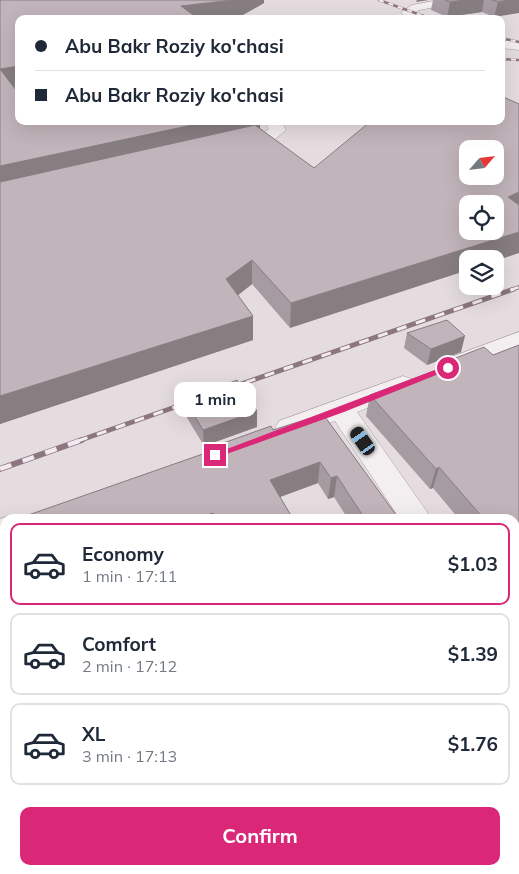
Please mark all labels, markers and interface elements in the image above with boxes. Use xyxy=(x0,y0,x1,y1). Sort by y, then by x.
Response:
text: Abu Bakr Roziy ko'chasi xyxy=(65,34,284,58)
text: Abu Bakr Roziy ko'chasi xyxy=(65,83,284,107)
north arrow xyxy=(459,140,504,185)
map controls xyxy=(459,140,504,295)
button: locate xyxy=(459,195,504,240)
button: layers xyxy=(459,250,504,295)
route start xyxy=(437,357,459,379)
callout: 1 min xyxy=(174,382,256,418)
text: 1 min xyxy=(194,389,236,409)
car xyxy=(348,424,377,458)
route end xyxy=(204,444,226,466)
icon: car xyxy=(22,542,67,587)
text: Economy xyxy=(82,542,164,566)
text: $1.03 xyxy=(448,552,498,576)
text: 1 min · 17:11 xyxy=(82,566,177,586)
icon: car xyxy=(22,632,67,677)
text: Comfort xyxy=(82,632,156,656)
text: $1.39 xyxy=(448,642,498,666)
text: 2 min · 17:12 xyxy=(82,656,177,676)
icon: car xyxy=(22,722,67,767)
text: XL xyxy=(82,722,105,746)
text: $1.76 xyxy=(448,732,498,756)
text: 3 min · 17:13 xyxy=(82,746,177,766)
button: Confirm xyxy=(20,807,500,865)

